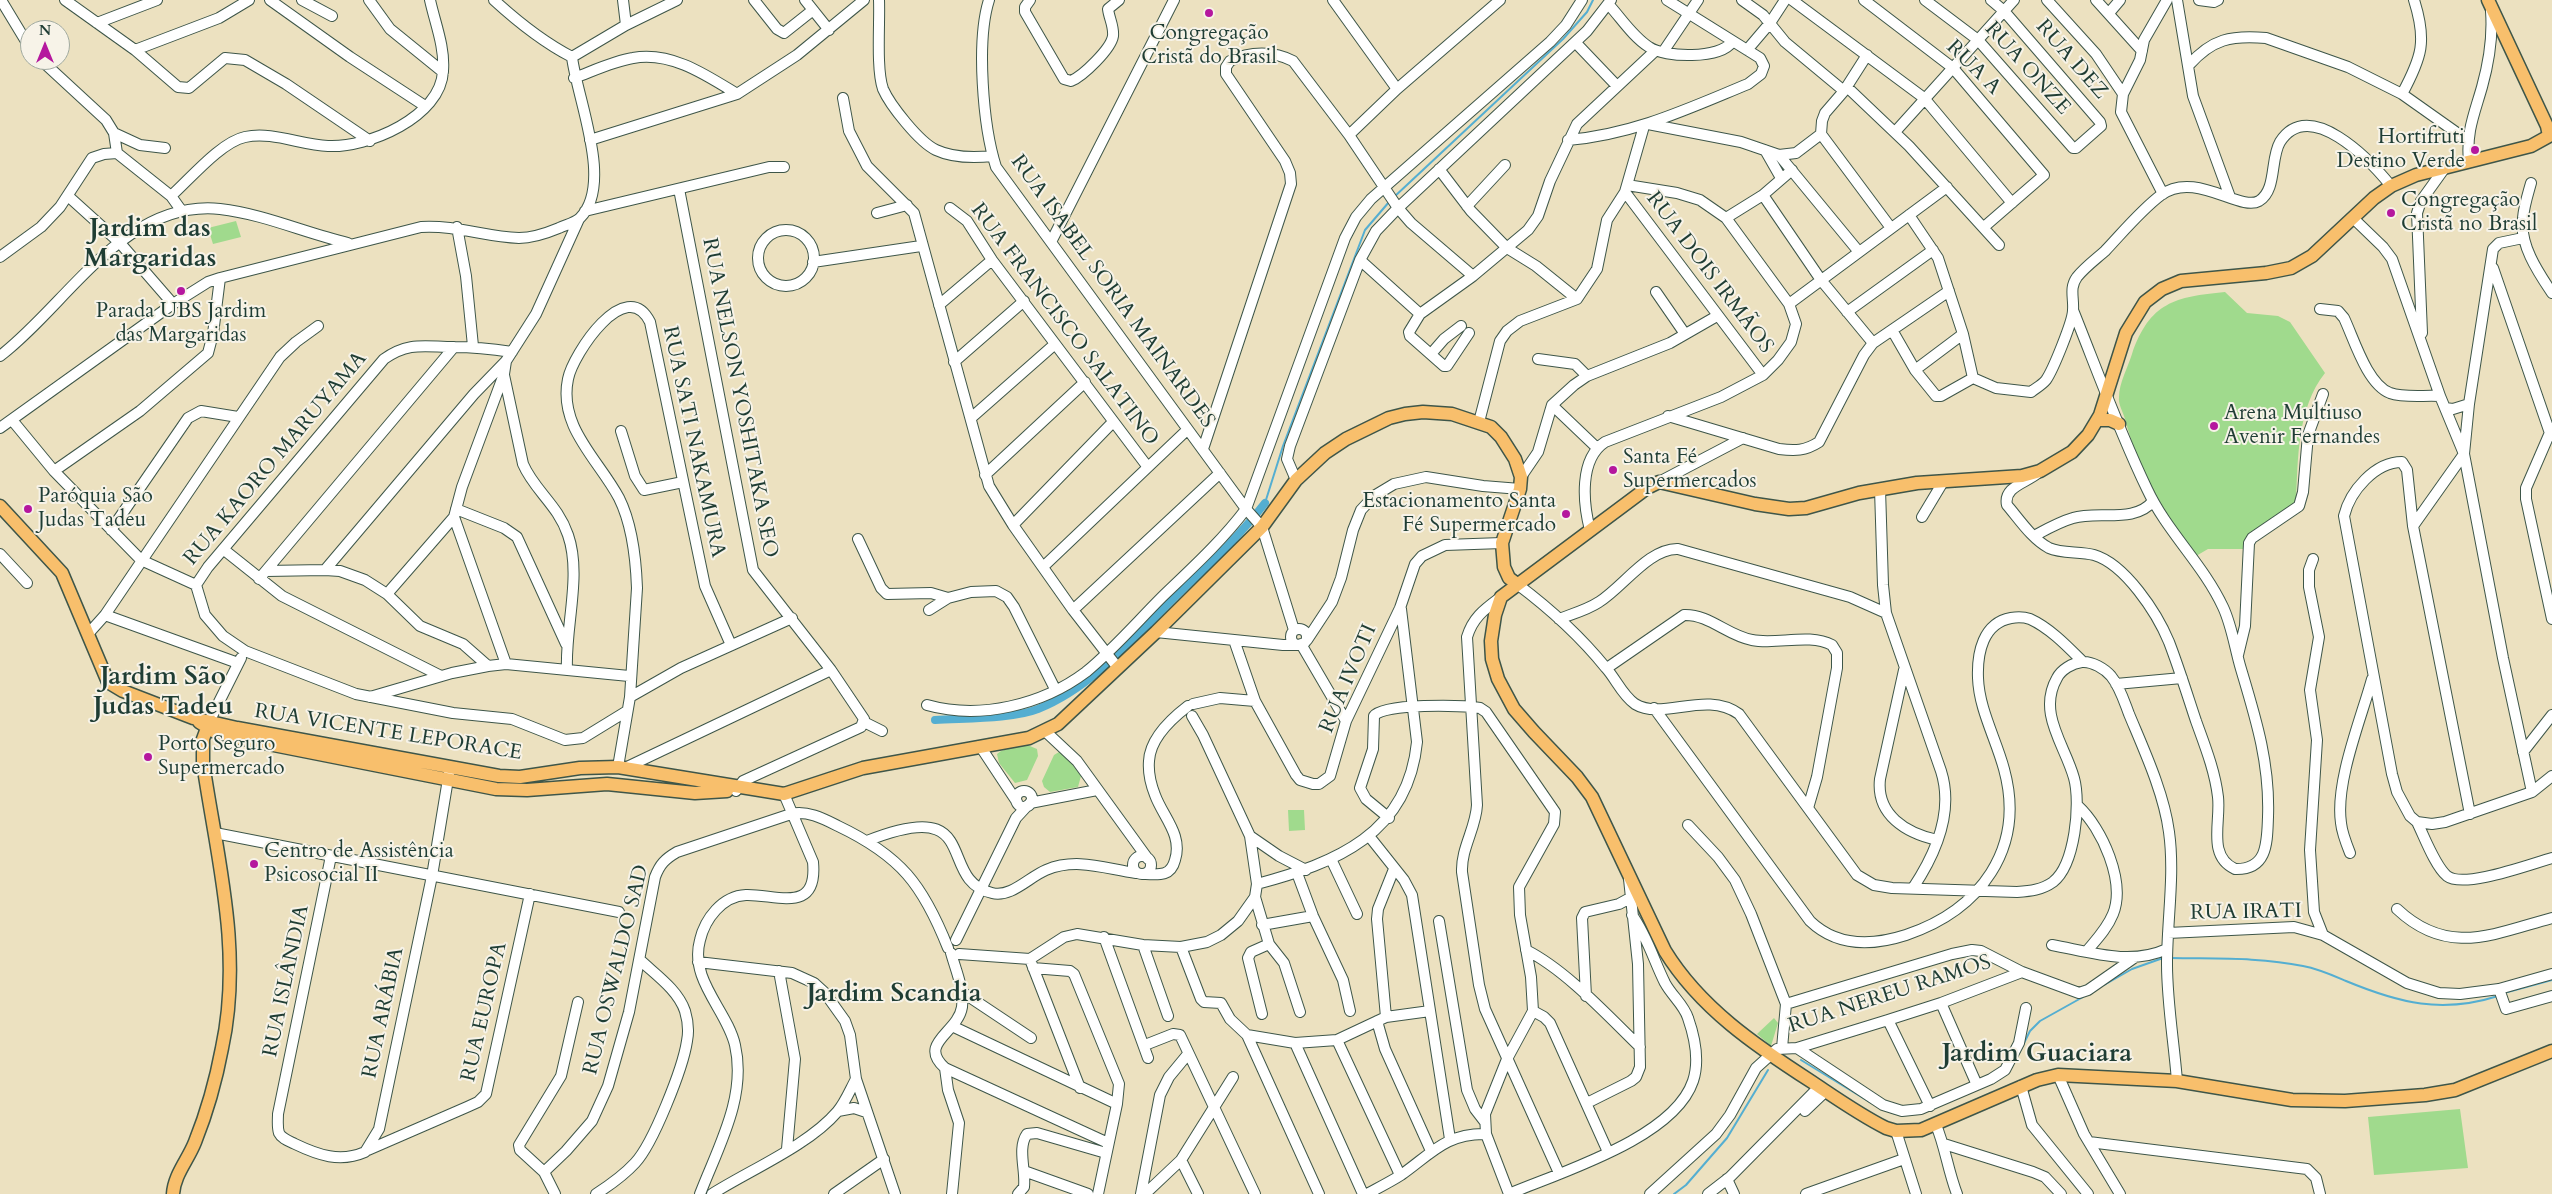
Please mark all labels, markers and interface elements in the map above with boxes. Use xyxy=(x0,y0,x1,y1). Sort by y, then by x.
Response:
marker: Congregação Cristã do Brasil xyxy=(1203,7,1215,19)
street label: RUA DEZ xyxy=(2030,15,2112,105)
street label: RUA ONZE xyxy=(1979,17,2075,121)
north arrow xyxy=(20,20,70,70)
text: N xyxy=(39,21,51,40)
place label: Congregação Cristã do Brasil xyxy=(1141,21,1277,71)
street label: RUA A xyxy=(1940,35,2006,101)
place label: Hortifruti Destino Verde xyxy=(2337,125,2465,175)
marker: Hortifruti Destino Verde xyxy=(2469,144,2481,156)
street label: RUA ISABEL SORIA MAINARDES xyxy=(1004,151,1220,433)
street label: RUA DOIS IRMÃOS xyxy=(1640,187,1778,359)
place label: Congregação Cristã no Brasil xyxy=(2401,188,2537,238)
street label: RUA FRANCISCO SALATINO xyxy=(965,199,1163,451)
marker: Congregação Cristã no Brasil xyxy=(2385,207,2397,219)
district label: Jardim das Margaridas xyxy=(84,214,216,276)
street label: RUA NELSON YOSHITAKA SEO xyxy=(696,236,782,560)
marker: Parada UBS Jardim das Margaridas xyxy=(175,285,187,297)
place label: Parada UBS Jardim das Margaridas xyxy=(96,299,266,349)
street label: RUA SATI NAKAMURA xyxy=(656,324,730,560)
street label: RUA KAORO MARUYAMA xyxy=(179,347,373,571)
place label: Arena Multiuso Avenir Fernandes xyxy=(2224,401,2380,451)
marker: Arena Multiuso Avenir Fernandes xyxy=(2208,420,2220,432)
place label: Santa Fé Supermercados xyxy=(1623,445,1757,495)
marker: Santa Fé Supermercados xyxy=(1607,464,1619,476)
place label: Paróquia São Judas Tadeu xyxy=(38,484,153,534)
place label: Estacionamento Santa Fé Supermercado xyxy=(1362,489,1556,539)
marker: Paróquia São Judas Tadeu xyxy=(22,503,34,515)
marker: Estacionamento Santa Fé Supermercado xyxy=(1560,508,1572,520)
street label: RUA IVOTI xyxy=(1315,621,1383,737)
district label: Jardim São Judas Tadeu xyxy=(93,662,233,724)
street label: RUA VICENTE LEPORACE xyxy=(252,699,524,767)
place label: Porto Seguro Supermercado xyxy=(158,732,285,782)
marker: Porto Seguro Supermercado xyxy=(142,751,154,763)
place label: Centro de Assistência Psicosocial II xyxy=(264,839,454,889)
marker: Centro de Assistência Psicosocial II xyxy=(248,858,260,870)
street label: RUA OSWALDO SAD xyxy=(579,863,655,1077)
street label: RUA IRATI xyxy=(2190,899,2302,927)
street label: RUA ISLÂNDIA xyxy=(259,903,315,1059)
street label: RUA EUROPA xyxy=(457,940,513,1084)
street label: RUA ARÁBIA xyxy=(358,945,410,1081)
street label: RUA NEREU RAMOS xyxy=(1786,950,1994,1040)
district label: Jardim Scandia xyxy=(806,979,982,1011)
district label: Jardim Guaciara xyxy=(1942,1039,2132,1071)

